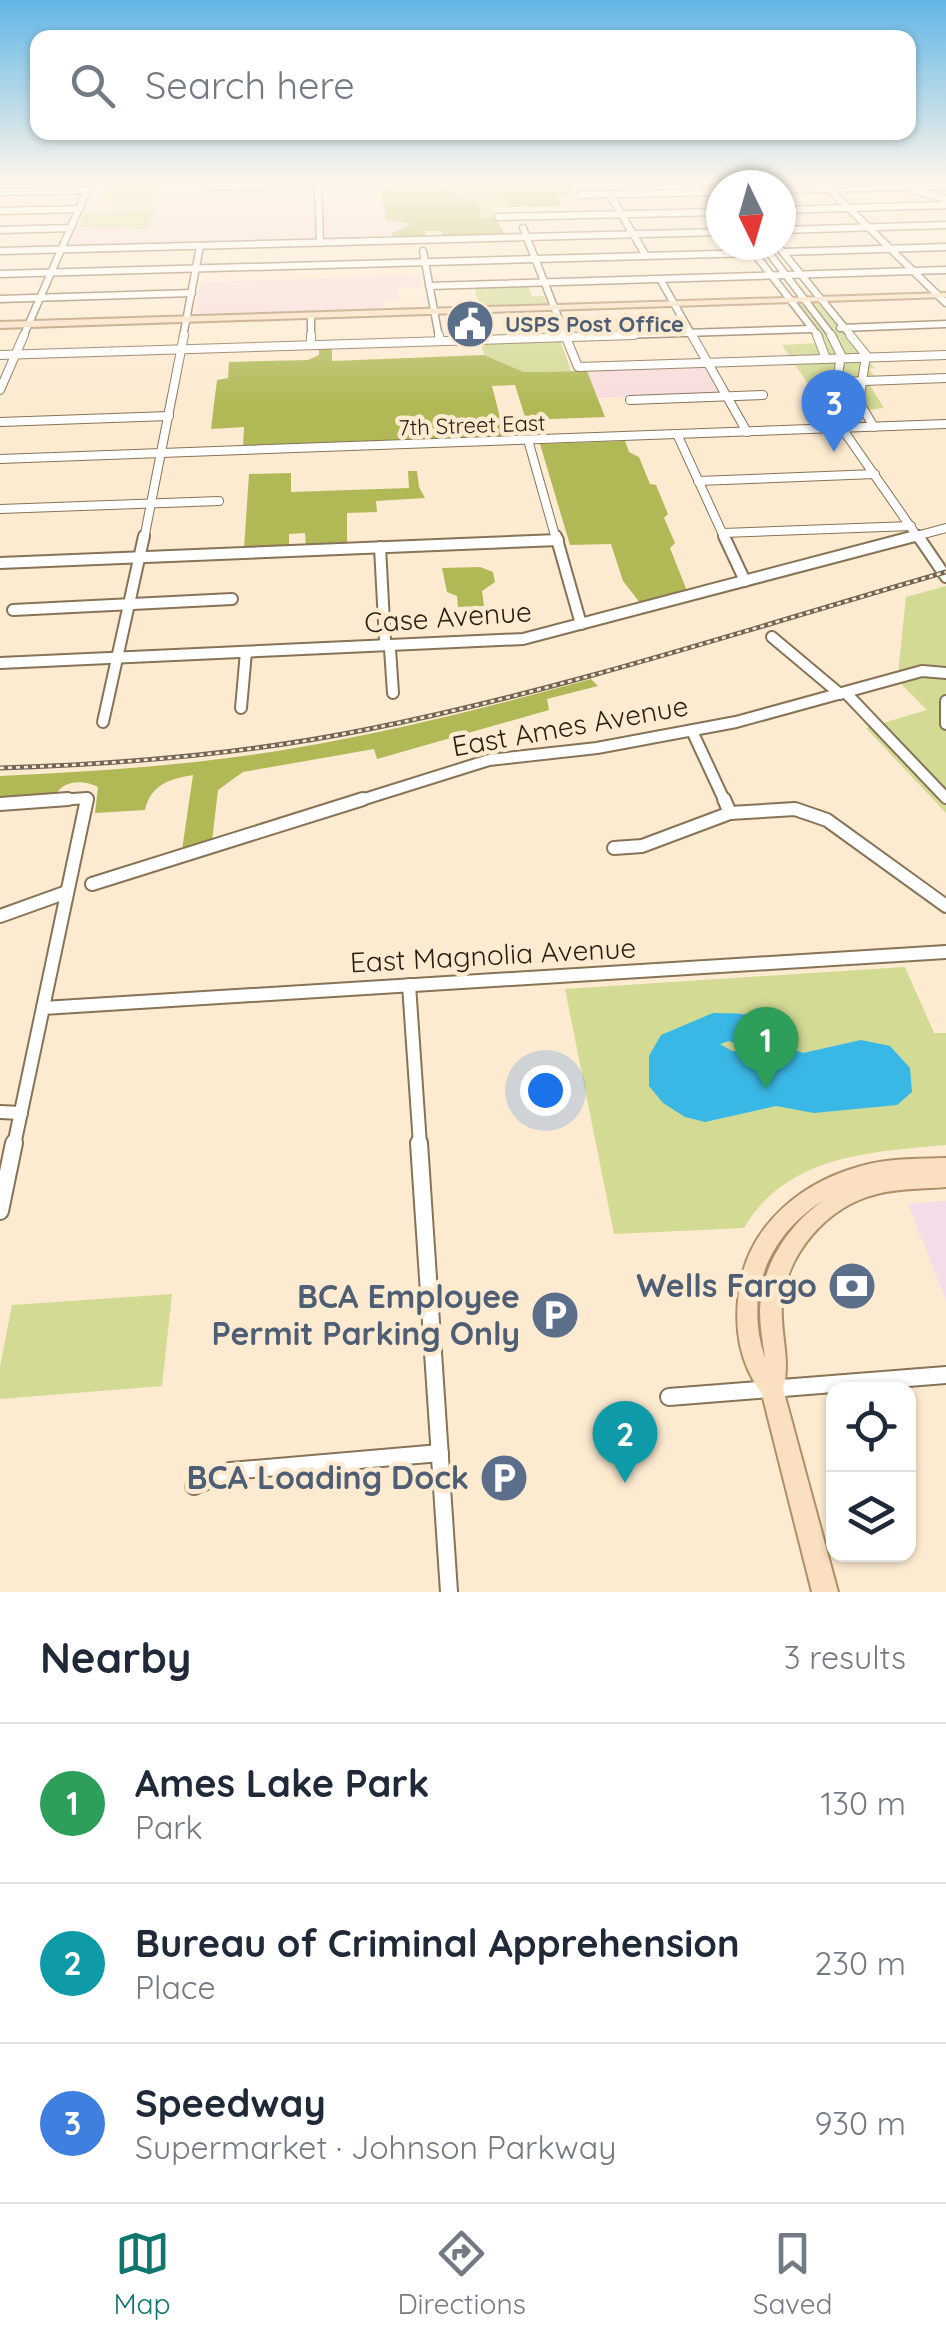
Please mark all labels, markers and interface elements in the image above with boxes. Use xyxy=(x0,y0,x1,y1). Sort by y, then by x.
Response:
search box xyxy=(30,30,916,140)
icon: search xyxy=(65,58,120,113)
text: Search here xyxy=(145,61,355,109)
north arrow xyxy=(706,170,796,260)
public building icon: USPS Post Office xyxy=(444,298,496,350)
place label: USPS Post Office xyxy=(505,310,684,338)
pin: 3 xyxy=(802,370,866,452)
street label: 7th Street East xyxy=(398,408,546,442)
street label: Case Avenue xyxy=(363,593,533,640)
street label: East Ames Avenue xyxy=(449,688,691,764)
street label: East Magnolia Avenue xyxy=(349,930,637,979)
pin: 1 xyxy=(734,1006,798,1089)
your location xyxy=(520,1065,571,1116)
bank icon: Wells Fargo xyxy=(826,1260,878,1312)
place label: Wells Fargo xyxy=(636,1265,817,1305)
place label: BCA Employee Permit Parking Only xyxy=(212,1276,520,1353)
parking icon: BCA Employee Permit Parking Only xyxy=(529,1289,581,1341)
map controls xyxy=(826,1382,916,1562)
button: locate xyxy=(826,1382,916,1472)
pin: 2 xyxy=(592,1400,658,1483)
parking icon: BCA Loading Dock xyxy=(478,1452,530,1504)
place label: BCA Loading Dock xyxy=(186,1457,469,1497)
button: layers xyxy=(826,1472,916,1562)
text: Nearby xyxy=(40,1631,191,1684)
text: 3 results xyxy=(784,1637,906,1677)
text: Ames Lake Park xyxy=(135,1759,429,1807)
text: 1 xyxy=(66,1783,79,1823)
text: 130 m xyxy=(820,1783,906,1823)
text: Park xyxy=(135,1807,203,1847)
text: Bureau of Criminal Apprehension xyxy=(135,1919,740,1967)
text: 2 xyxy=(63,1943,82,1983)
text: 230 m xyxy=(815,1943,906,1983)
text: Place xyxy=(135,1967,215,2007)
text: Speedway xyxy=(135,2079,326,2127)
text: 3 xyxy=(64,2103,81,2143)
text: 930 m xyxy=(814,2103,906,2143)
text: Supermarket · Johnson Parkway xyxy=(135,2127,616,2167)
tab: Map xyxy=(113,2226,171,2321)
tab: Directions xyxy=(397,2226,526,2321)
tab: Saved xyxy=(753,2226,833,2321)

